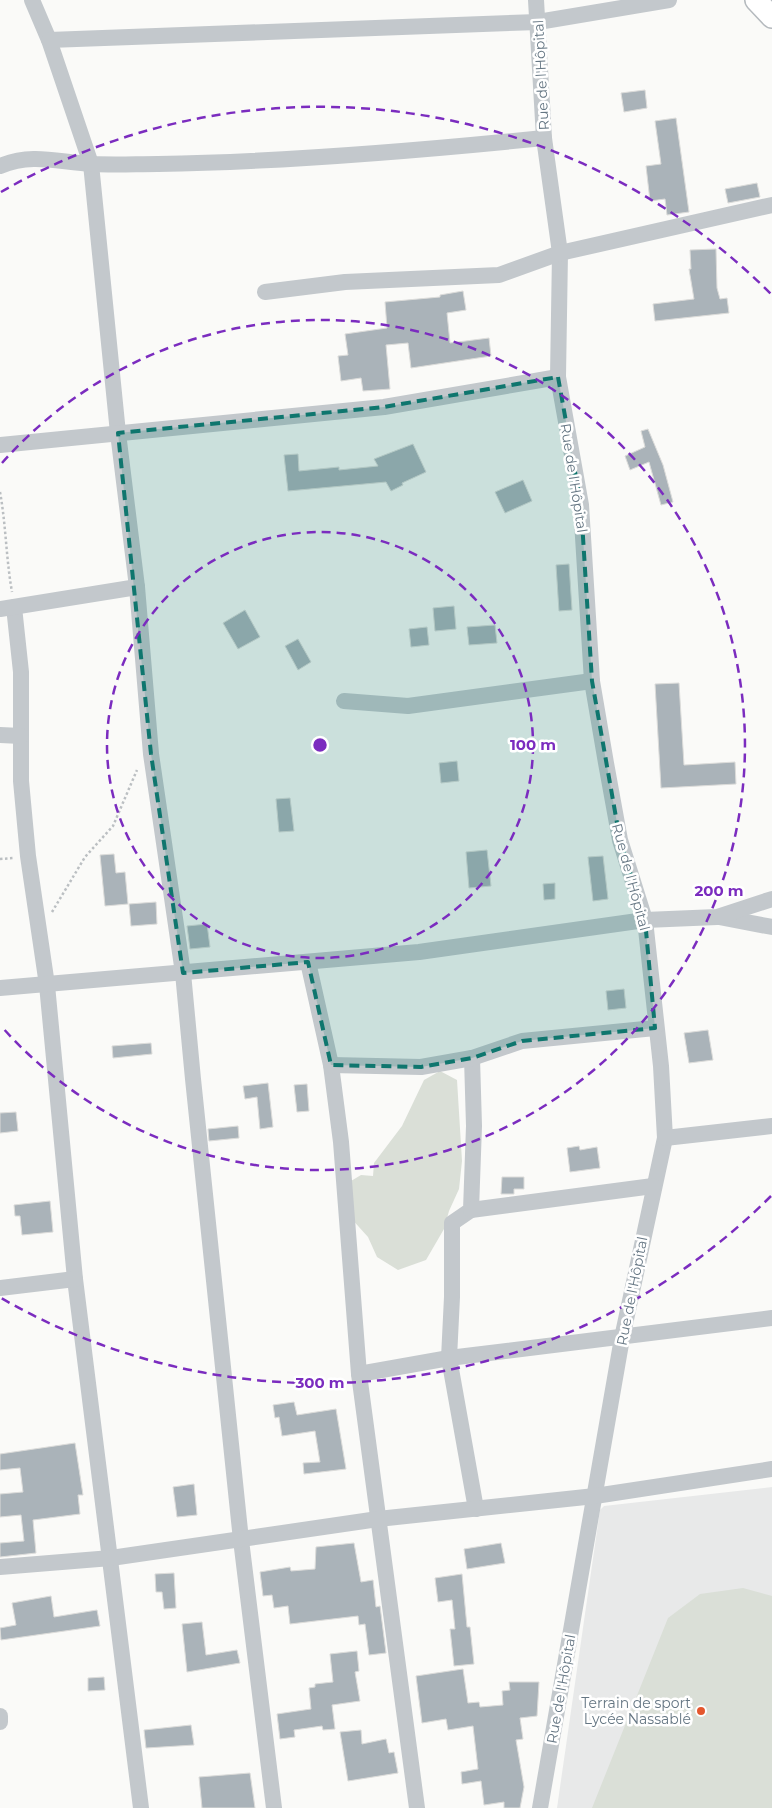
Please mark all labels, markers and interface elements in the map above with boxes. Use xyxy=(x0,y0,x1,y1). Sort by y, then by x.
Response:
street label: Rue de l'Hôpital xyxy=(529,19,553,131)
street label: Rue de l'Hôpital xyxy=(556,422,592,534)
text: 100 m xyxy=(510,735,556,754)
centre of rings xyxy=(311,736,329,754)
street label: Rue de l'Hôpital xyxy=(608,821,654,933)
text: 200 m xyxy=(694,881,744,900)
street label: Rue de l'Hôpital xyxy=(613,1235,651,1347)
text: 300 m xyxy=(294,1373,345,1392)
street label: Rue de l'Hôpital xyxy=(543,1633,579,1745)
place label: Terrain de sport Lycée Nassablé xyxy=(581,1694,691,1728)
marker: Terrain de sport Lycée Nassablé xyxy=(695,1705,707,1717)

